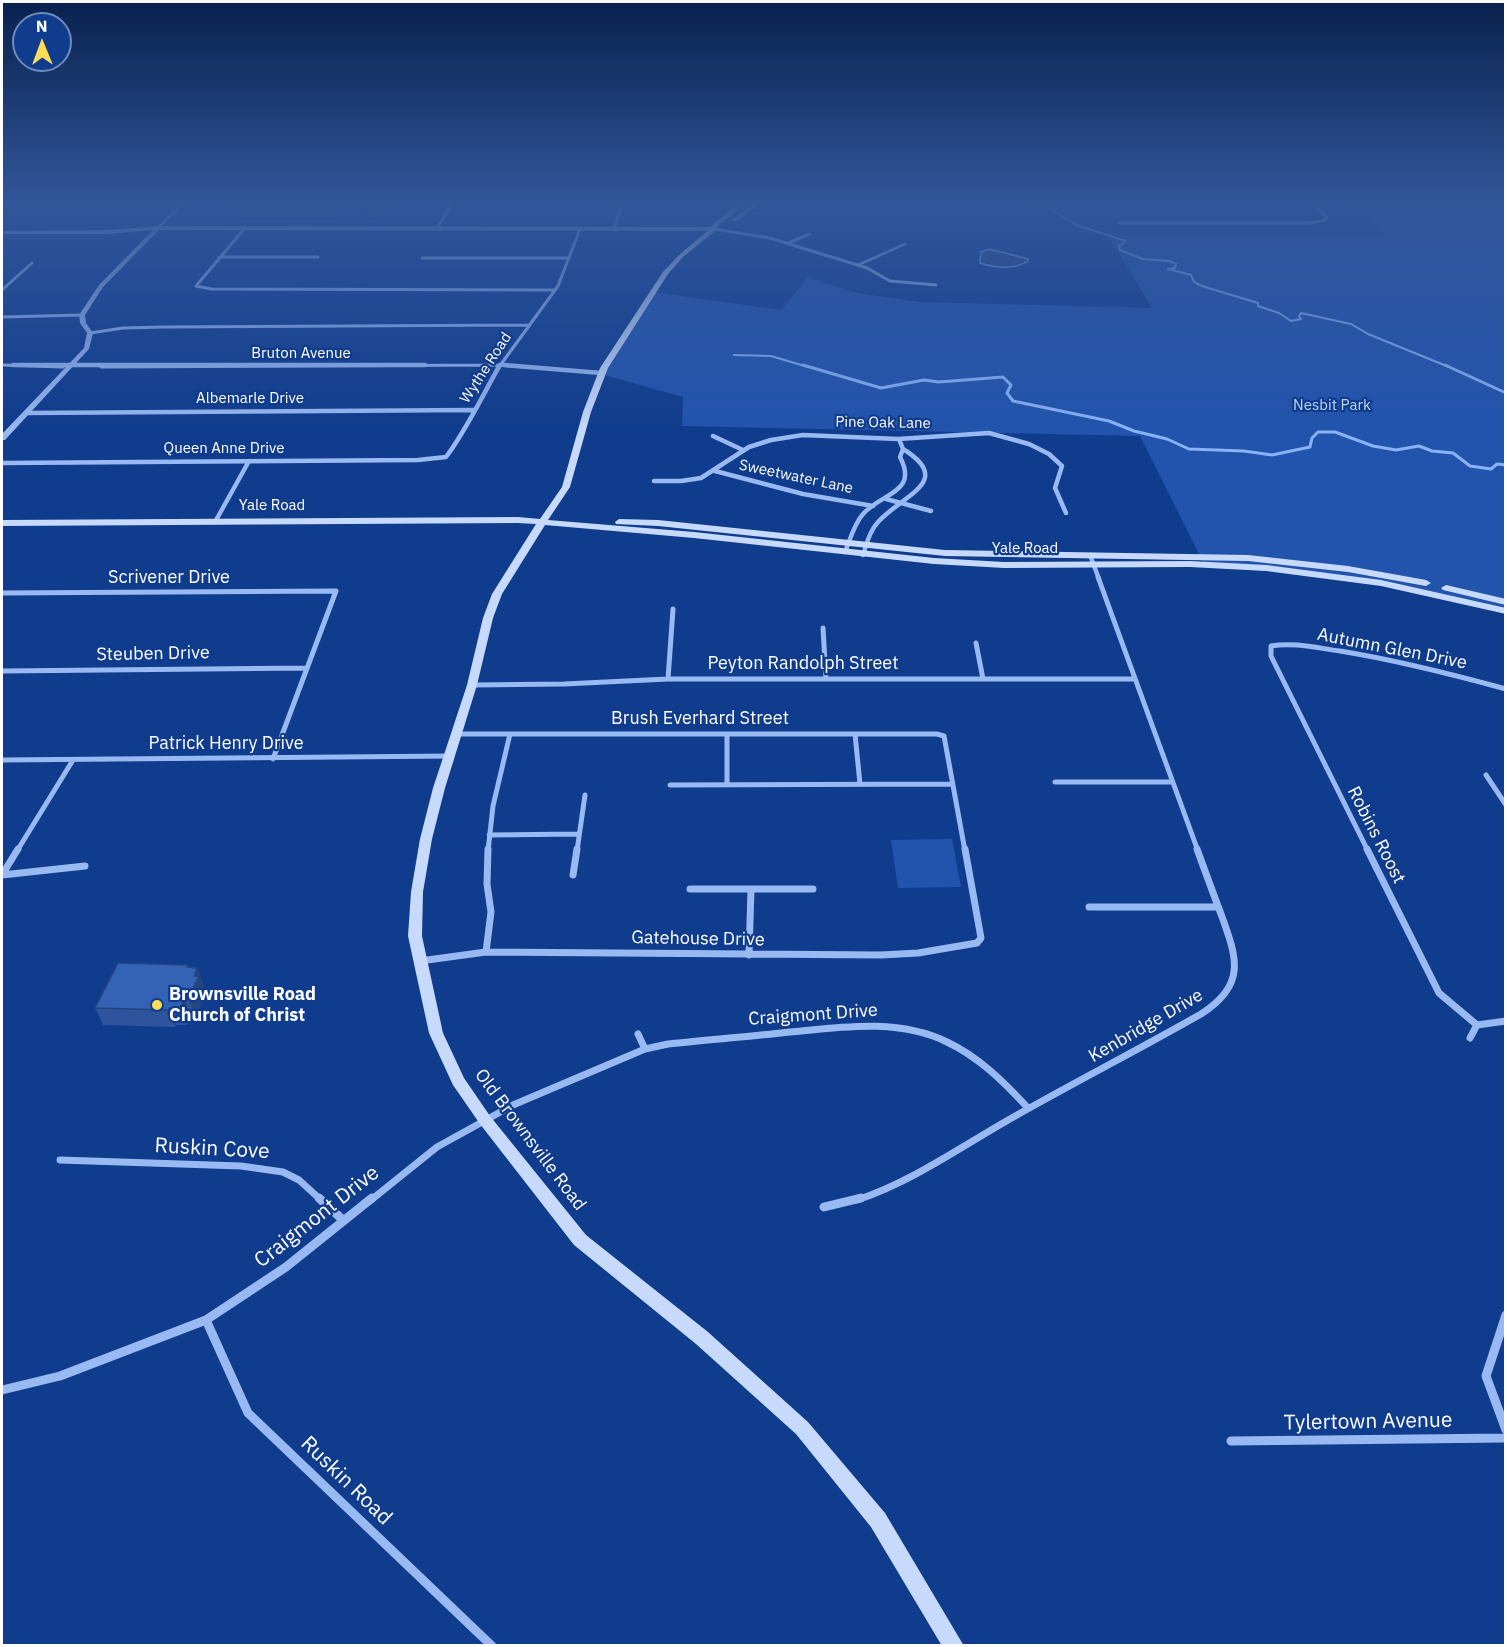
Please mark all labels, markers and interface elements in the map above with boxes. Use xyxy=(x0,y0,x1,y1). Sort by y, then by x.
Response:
north arrow xyxy=(12,12,72,72)
text: N xyxy=(36,16,48,36)
street label: Wythe Road xyxy=(456,329,516,407)
street label: Bruton Avenue xyxy=(251,345,351,363)
street label: Albemarle Drive xyxy=(196,390,304,408)
park label: Nesbit Park xyxy=(1293,397,1371,415)
street label: Pine Oak Lane xyxy=(835,413,931,433)
street label: Queen Anne Drive xyxy=(164,440,284,458)
street label: Sweetwater Lane xyxy=(737,456,855,498)
street label: Yale Road xyxy=(239,497,305,515)
street label: Yale Road xyxy=(992,540,1058,558)
street label: Scrivener Drive xyxy=(108,567,230,589)
street label: Autumn Glen Drive xyxy=(1315,624,1469,674)
street label: Steuben Drive xyxy=(96,642,210,666)
street label: Peyton Randolph Street xyxy=(708,653,898,675)
street label: Brush Everhard Street xyxy=(611,708,789,730)
street label: Patrick Henry Drive xyxy=(148,733,304,755)
street label: Robins Roost xyxy=(1342,783,1410,887)
street label: Gatehouse Drive xyxy=(631,927,765,951)
place label: Brownsville Road Church of Christ xyxy=(169,984,316,1026)
street label: Kenbridge Drive xyxy=(1085,985,1207,1067)
marker: Brownsville Road Church of Christ xyxy=(150,998,164,1012)
street label: Craigmont Drive xyxy=(748,1000,878,1030)
street label: Old Brownsville Road xyxy=(470,1065,590,1215)
street label: Ruskin Cove xyxy=(154,1133,270,1165)
street label: Craigmont Drive xyxy=(250,1160,384,1274)
street label: Tylertown Avenue xyxy=(1283,1408,1453,1436)
street label: Ruskin Road xyxy=(295,1431,397,1531)

